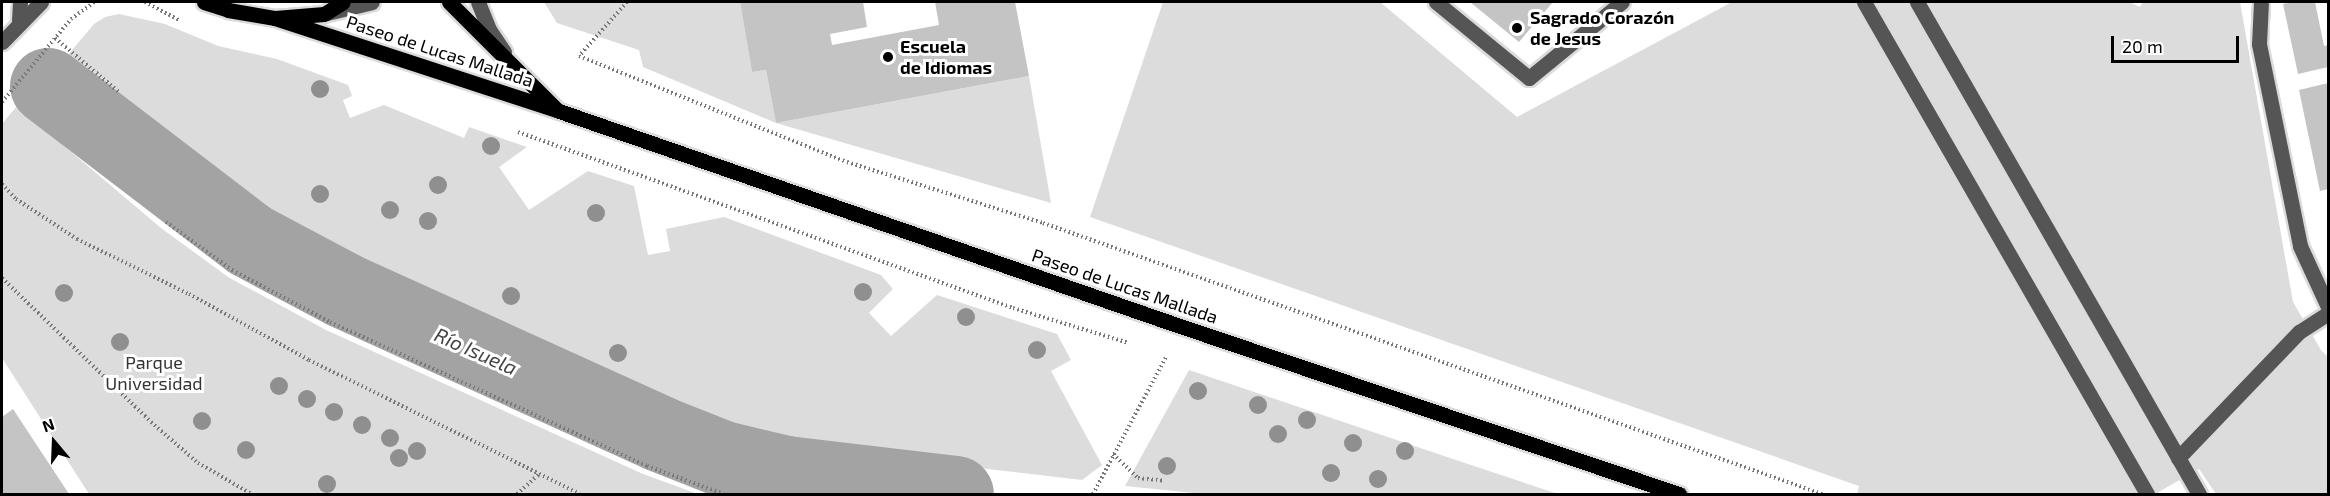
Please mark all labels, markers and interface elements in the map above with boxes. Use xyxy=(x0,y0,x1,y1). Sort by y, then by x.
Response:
place label: Sagrado Corazón de Jesus xyxy=(1530,7,1674,50)
street label: Paseo de Lucas Mallada xyxy=(344,11,536,91)
marker: Sagrado Corazón de Jesus xyxy=(1508,19,1526,37)
scale bar xyxy=(2114,24,2242,62)
text: 20 m xyxy=(2122,35,2163,57)
place label: Escuela de Idiomas xyxy=(900,36,992,78)
marker: Escuela de Idiomas xyxy=(881,50,895,64)
street label: Paseo de Lucas Mallada xyxy=(1029,244,1221,328)
water label: Río Isuela xyxy=(431,322,521,380)
park label: Parque Universidad xyxy=(105,352,203,394)
north arrow xyxy=(24,412,84,472)
text: N xyxy=(39,414,57,435)

